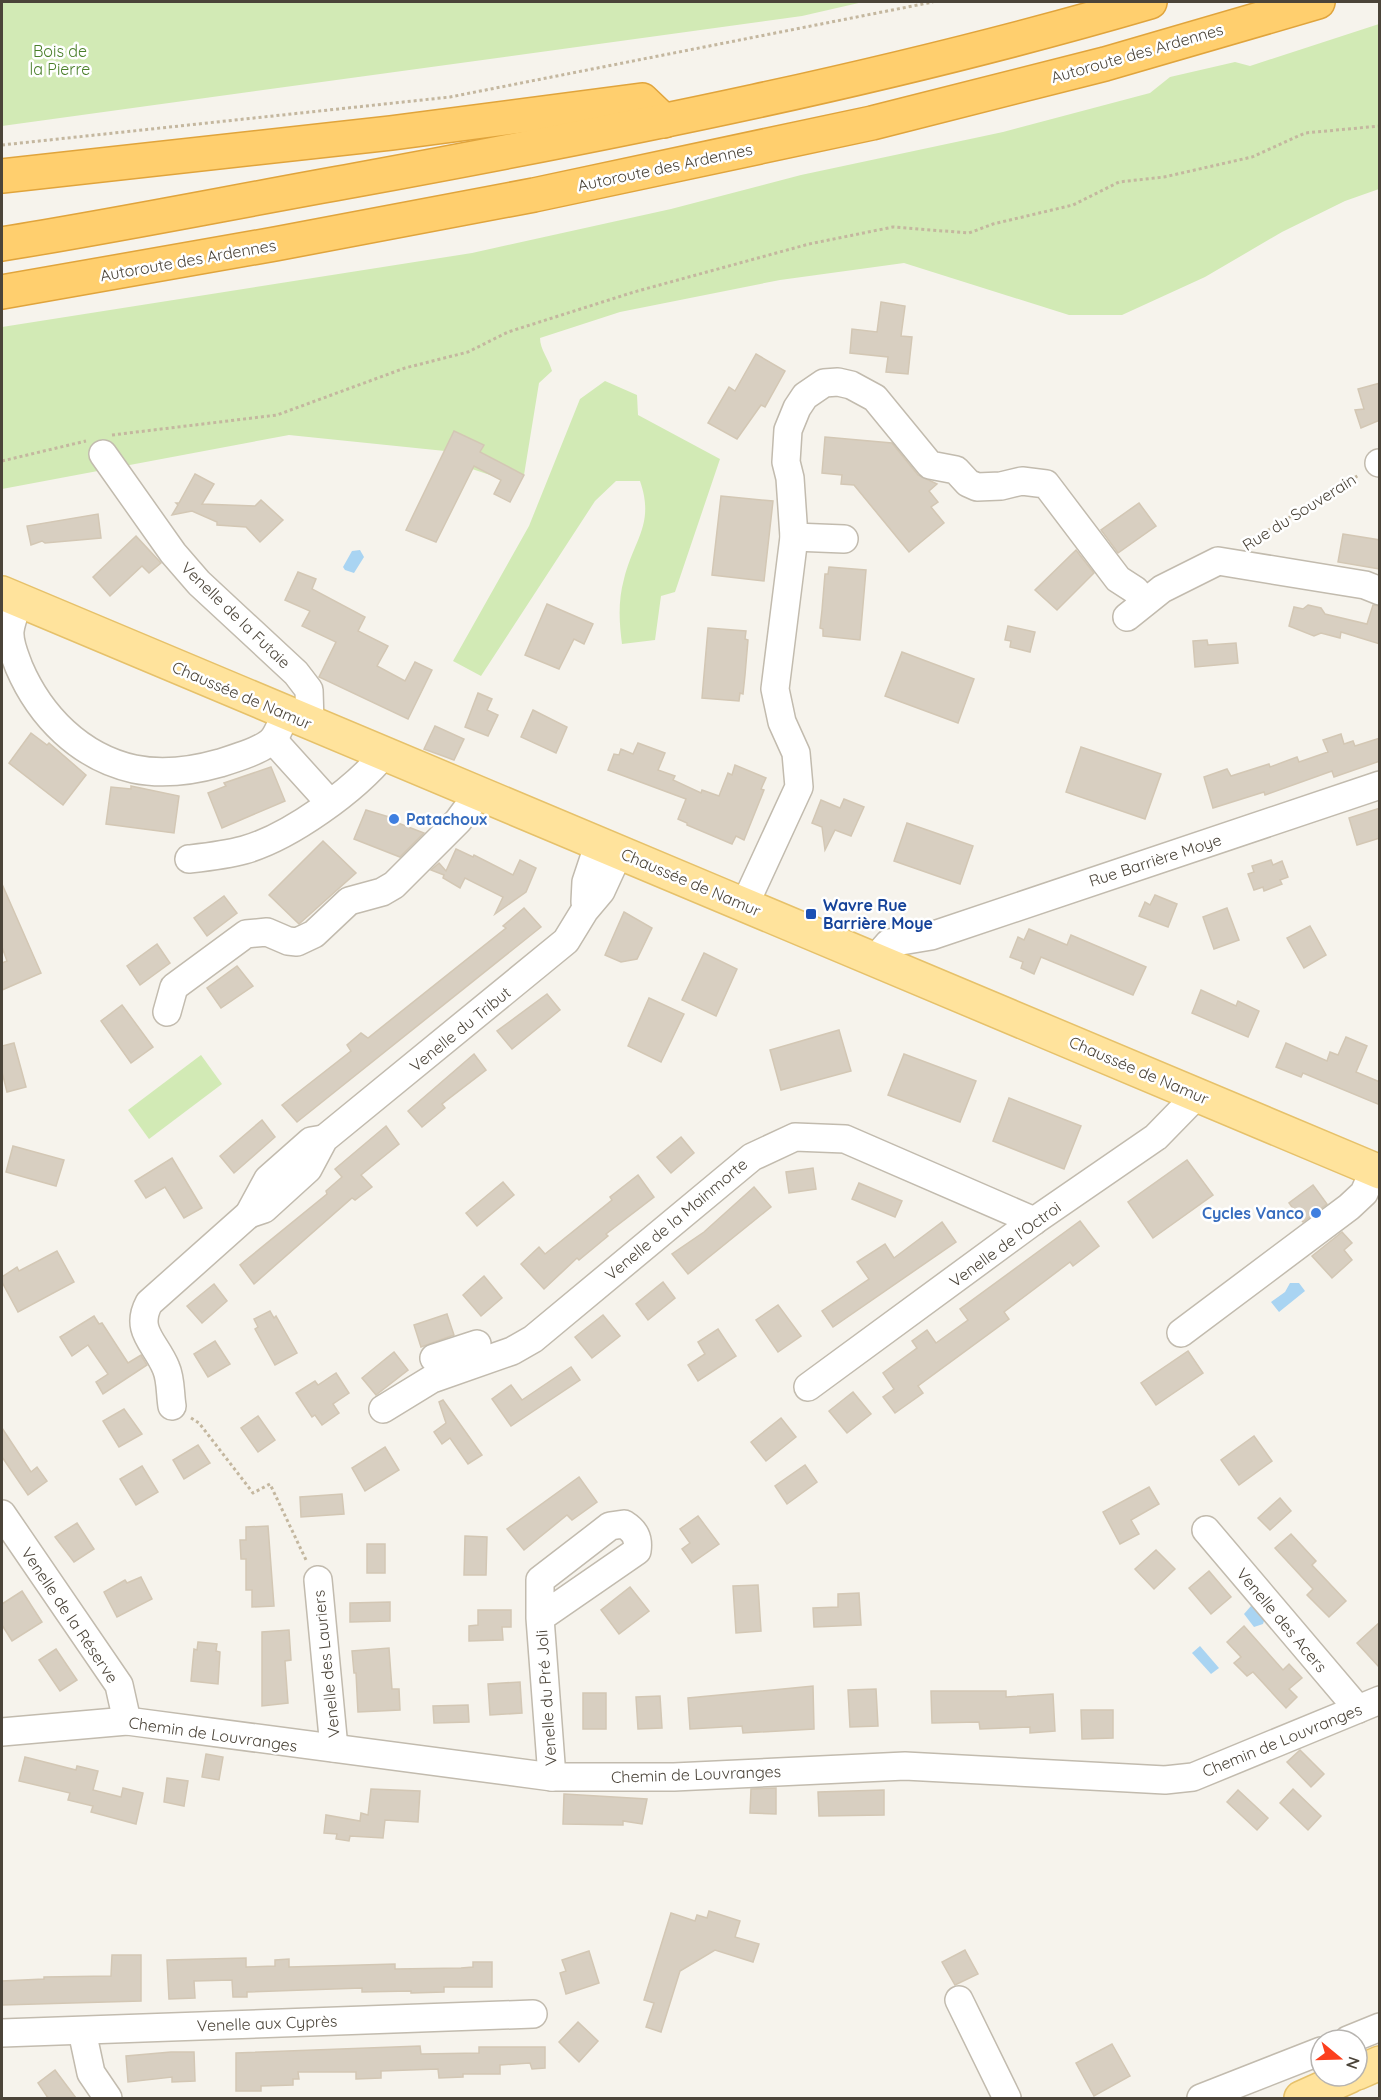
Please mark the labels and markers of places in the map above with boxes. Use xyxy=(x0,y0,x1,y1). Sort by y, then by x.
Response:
place label: Patachoux xyxy=(406,809,487,829)
marker: Patachoux xyxy=(387,812,401,826)
place label: Wavre Rue Barrière Moye xyxy=(823,895,933,933)
marker: Wavre Rue Barrière Moye xyxy=(804,907,818,921)
place label: Cycles Vanco xyxy=(1202,1203,1304,1223)
marker: Cycles Vanco xyxy=(1309,1206,1323,1220)

